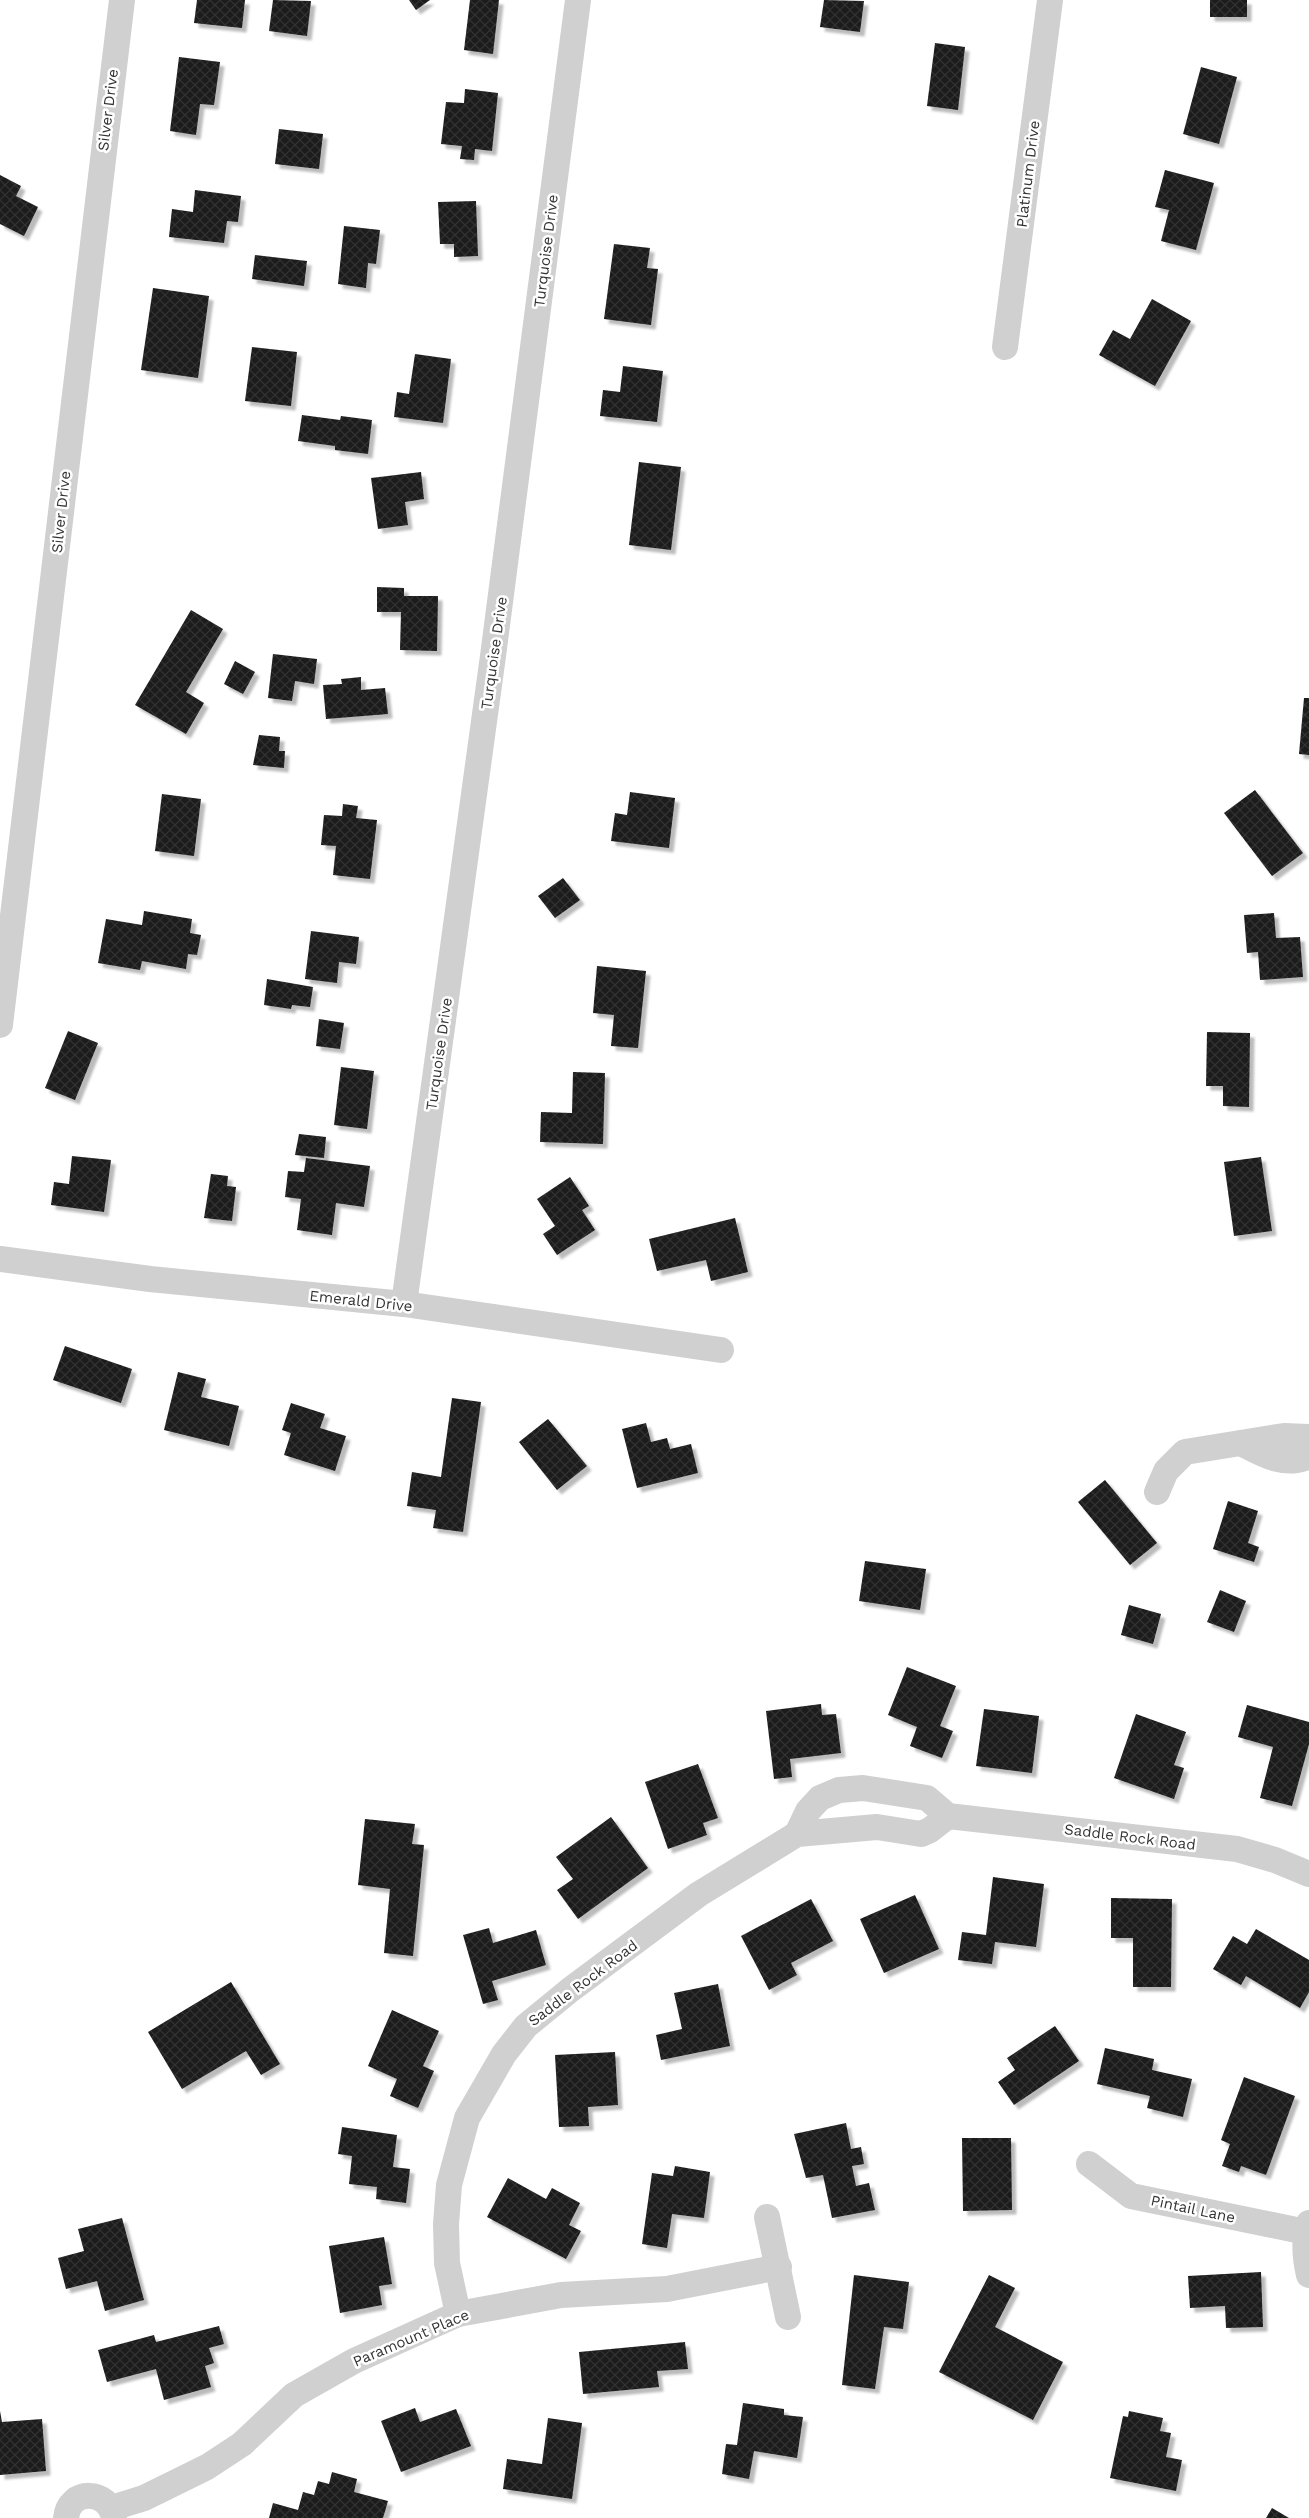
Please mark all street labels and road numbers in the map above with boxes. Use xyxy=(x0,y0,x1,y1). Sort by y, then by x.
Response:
street label: Silver Drive xyxy=(94,68,122,152)
street label: Platinum Drive xyxy=(1013,120,1043,228)
street label: Turquoise Drive xyxy=(530,193,562,309)
street label: Silver Drive xyxy=(48,470,74,554)
street label: Turquoise Drive xyxy=(477,595,511,711)
street label: Turquoise Drive xyxy=(422,996,456,1112)
street label: Emerald Drive xyxy=(309,1287,413,1315)
street label: Saddle Rock Road xyxy=(1063,1820,1197,1854)
street label: Saddle Rock Road xyxy=(525,1936,641,2030)
street label: Pintail Lane xyxy=(1149,2191,1237,2227)
street label: Paramount Place xyxy=(350,2305,472,2371)

